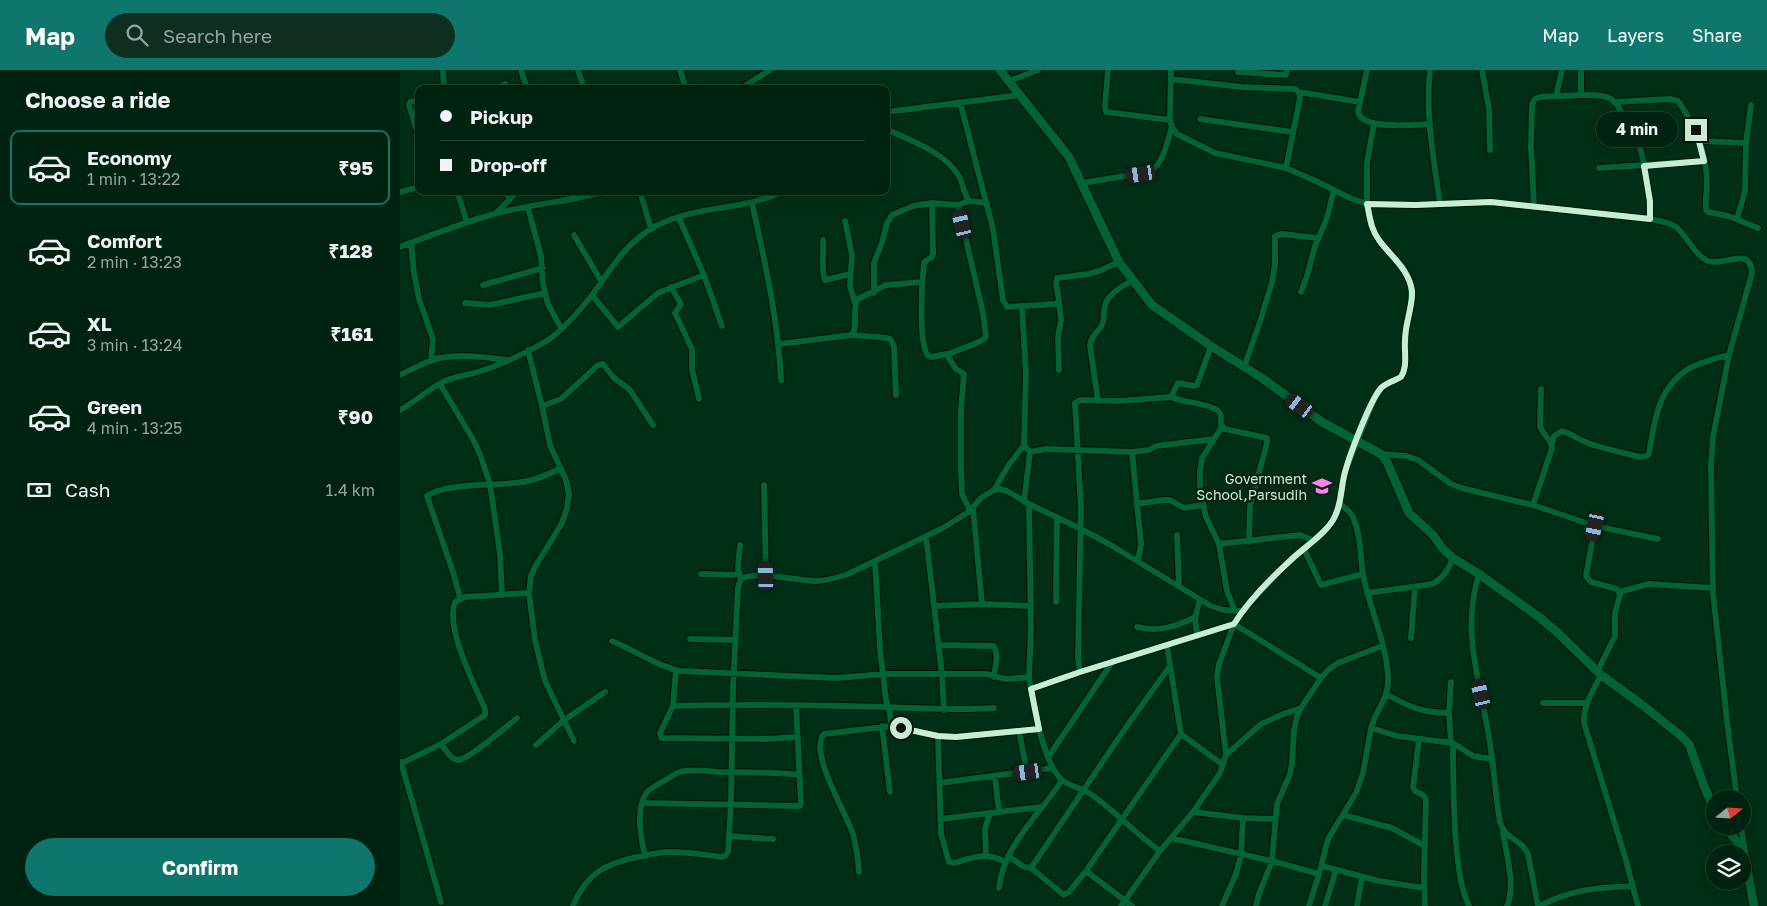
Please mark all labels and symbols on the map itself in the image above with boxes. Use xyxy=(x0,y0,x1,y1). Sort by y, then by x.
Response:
callout: 4 min xyxy=(1596,112,1678,148)
route end xyxy=(1685,119,1707,141)
car xyxy=(1125,164,1156,184)
car xyxy=(951,208,972,240)
car xyxy=(1283,391,1316,421)
place label: Government School,Parsudih xyxy=(1196,470,1307,503)
school or university icon: Government School,Parsudih xyxy=(1311,475,1333,497)
car xyxy=(1584,510,1605,542)
car xyxy=(757,561,774,591)
car xyxy=(1470,678,1491,710)
route start xyxy=(890,717,912,739)
car xyxy=(1012,762,1043,782)
north arrow xyxy=(1706,790,1751,835)

